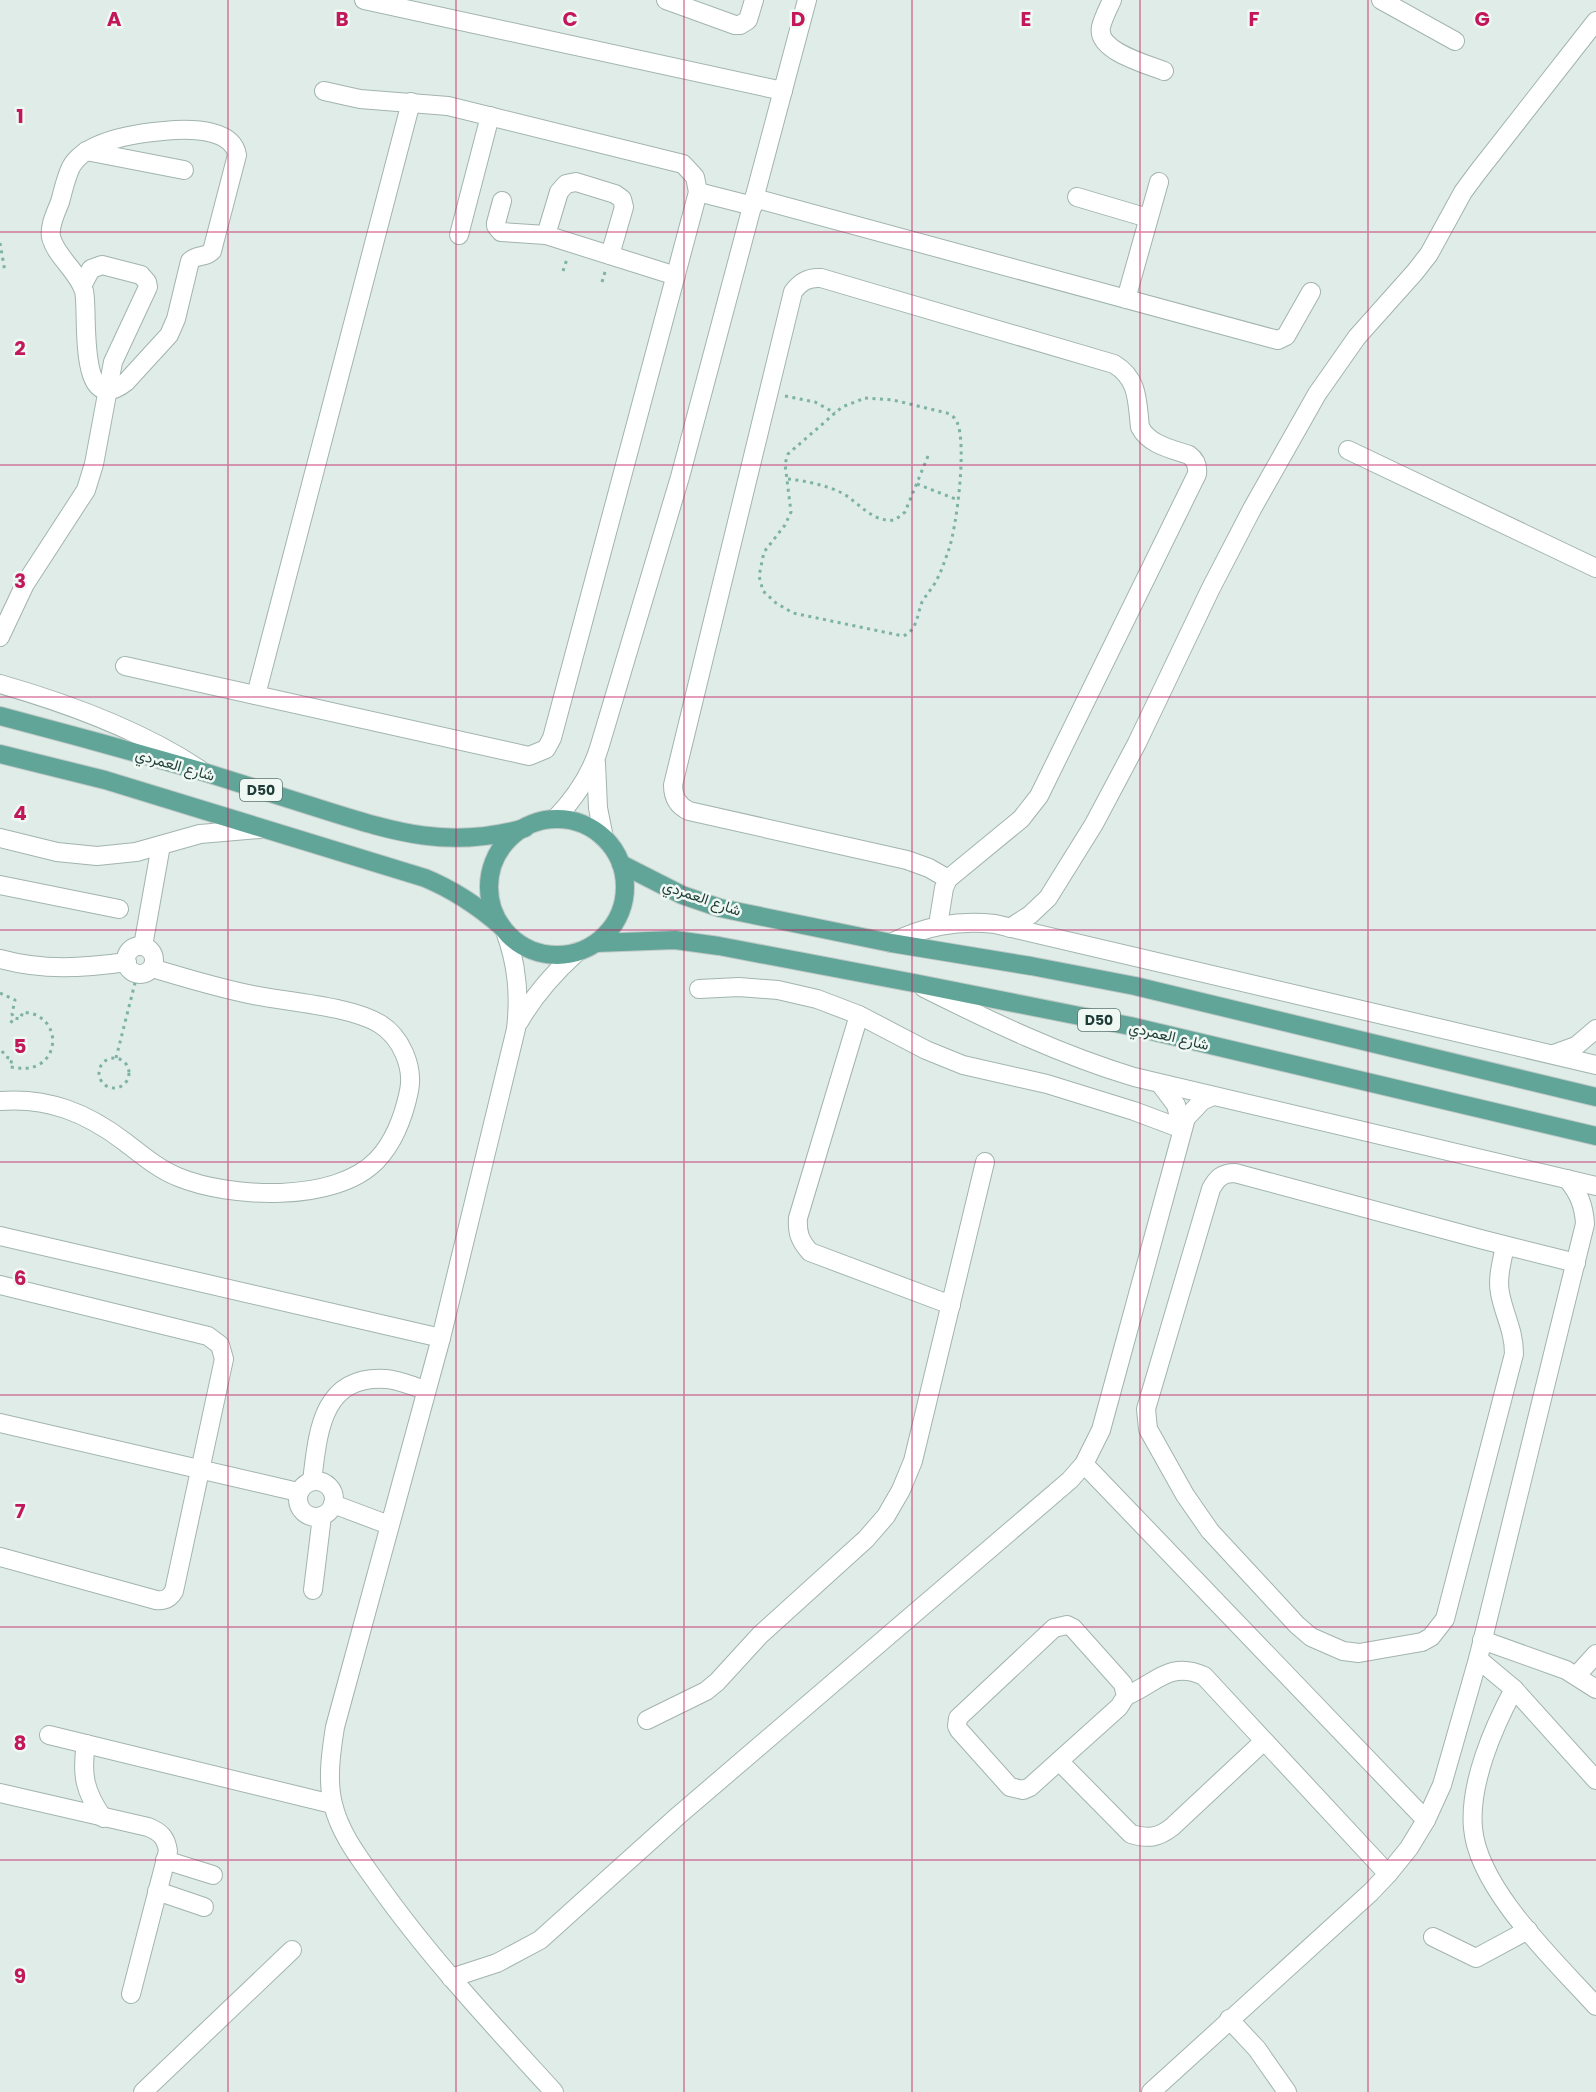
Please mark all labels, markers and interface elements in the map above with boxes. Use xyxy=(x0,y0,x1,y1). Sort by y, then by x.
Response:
text: A xyxy=(107,5,122,33)
text: B xyxy=(335,5,349,33)
text: C xyxy=(562,5,578,33)
text: D xyxy=(791,5,805,33)
text: E xyxy=(1021,5,1031,33)
text: F xyxy=(1249,5,1260,33)
text: G xyxy=(1474,5,1490,33)
text: 1 xyxy=(16,102,24,130)
text: 2 xyxy=(14,334,26,362)
text: 3 xyxy=(14,567,26,595)
street label: شارع العمردي xyxy=(132,743,217,789)
road number: D50 xyxy=(240,779,282,801)
text: 4 xyxy=(13,799,27,827)
street label: شارع العمردي xyxy=(659,874,744,924)
road number: D50 xyxy=(1078,1009,1120,1031)
street label: شارع العمردي xyxy=(1126,1016,1211,1058)
text: 5 xyxy=(14,1032,27,1060)
text: 6 xyxy=(14,1264,26,1292)
text: 7 xyxy=(15,1497,26,1525)
text: 8 xyxy=(14,1729,26,1757)
text: 9 xyxy=(14,1962,26,1990)

